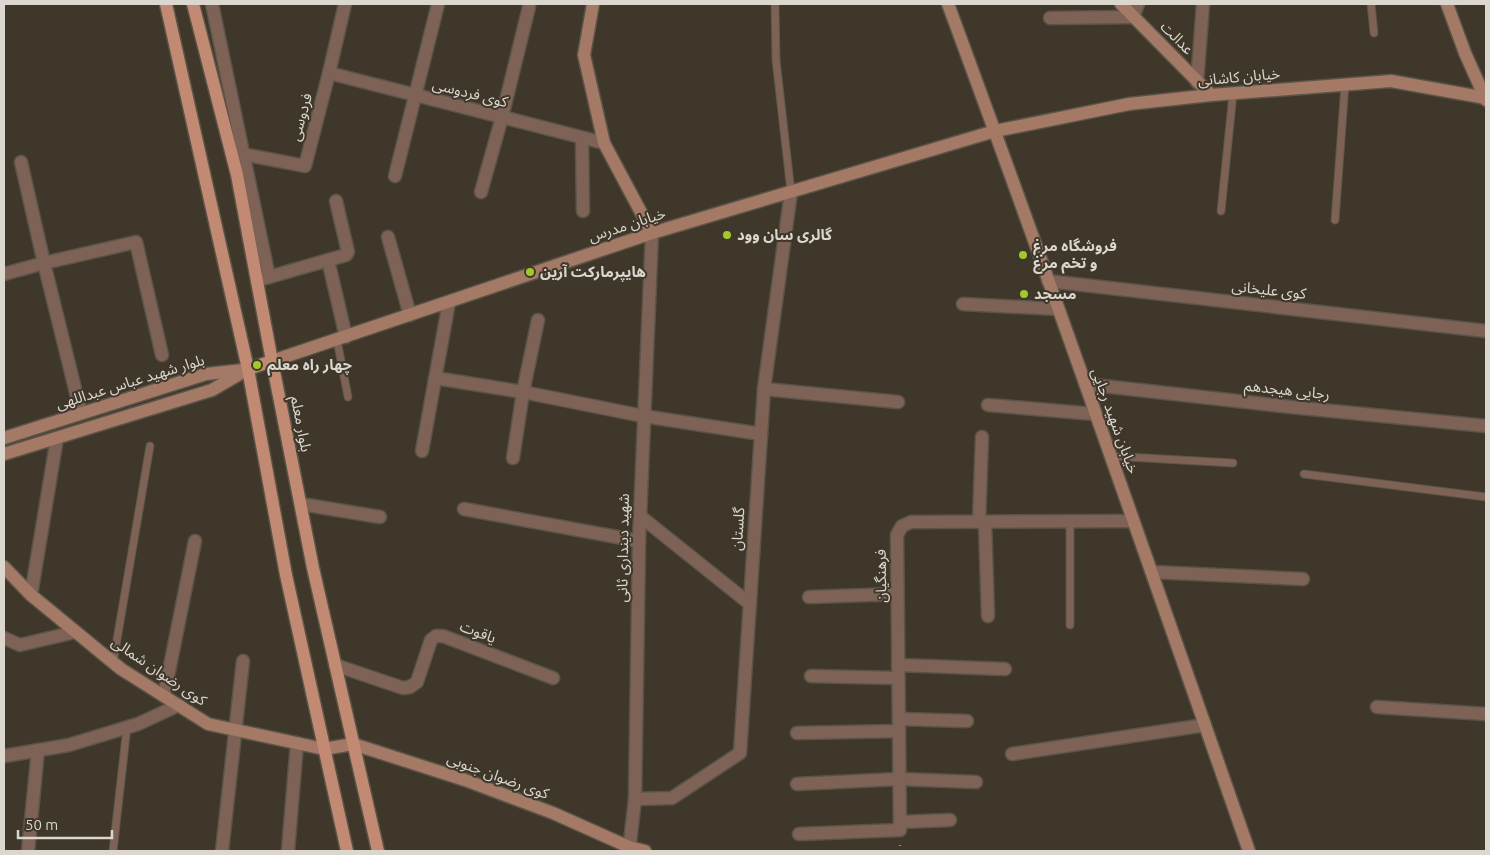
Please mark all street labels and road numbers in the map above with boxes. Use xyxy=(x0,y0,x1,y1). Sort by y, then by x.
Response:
street label: عدالت xyxy=(1157,18,1198,58)
street label: خیابان کاشانی xyxy=(1197,64,1281,90)
street label: کوی فردوسی xyxy=(430,75,510,111)
street label: فردوسی xyxy=(286,91,316,143)
street label: خیابان مدرس xyxy=(586,204,668,246)
street label: کوی علیخانی xyxy=(1231,277,1308,303)
street label: بلوار شهید عباس عبداللهی xyxy=(54,351,206,413)
street label: خیابان شهید رجایی xyxy=(1088,366,1142,476)
street label: رجایی هیجدهم xyxy=(1243,377,1331,405)
street label: بلوار معلم xyxy=(285,394,315,454)
street label: شهید دینداری ثانی xyxy=(613,493,633,603)
street label: گلستان xyxy=(727,506,749,551)
street label: فرهنگیان xyxy=(872,549,890,603)
street label: یاقوت xyxy=(457,617,499,647)
street label: کوی رضوان شمالی xyxy=(108,633,211,710)
street label: کوی رضوان جنوبی xyxy=(445,749,552,803)

